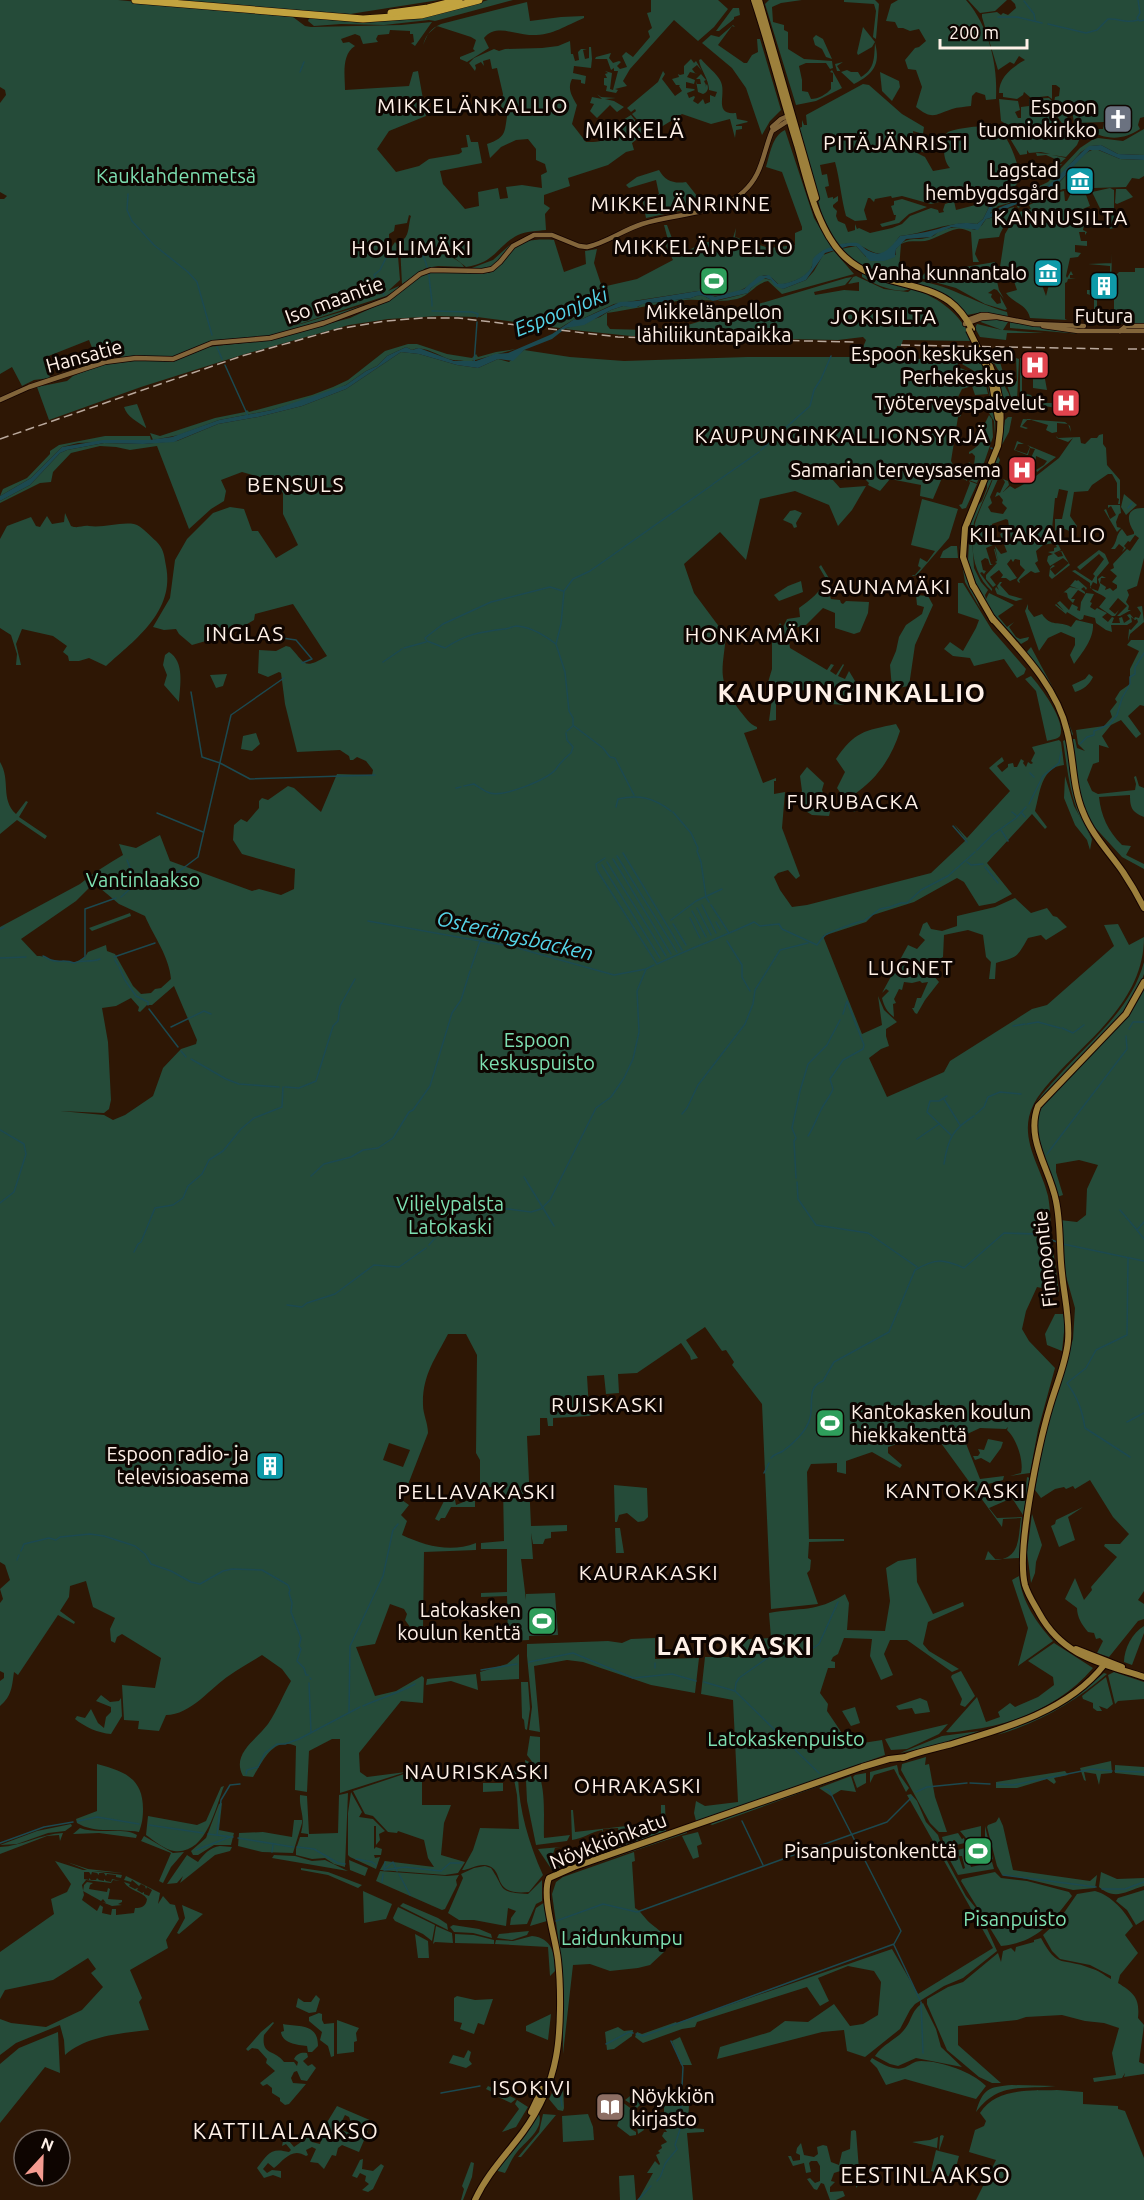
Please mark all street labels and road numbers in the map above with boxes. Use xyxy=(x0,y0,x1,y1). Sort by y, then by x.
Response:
street label: Iso maantie xyxy=(281,271,386,328)
street label: Hansatie xyxy=(43,334,125,377)
street label: Finnoontie xyxy=(1028,1210,1061,1308)
street label: Nöykkiönkatu xyxy=(546,1808,670,1873)

